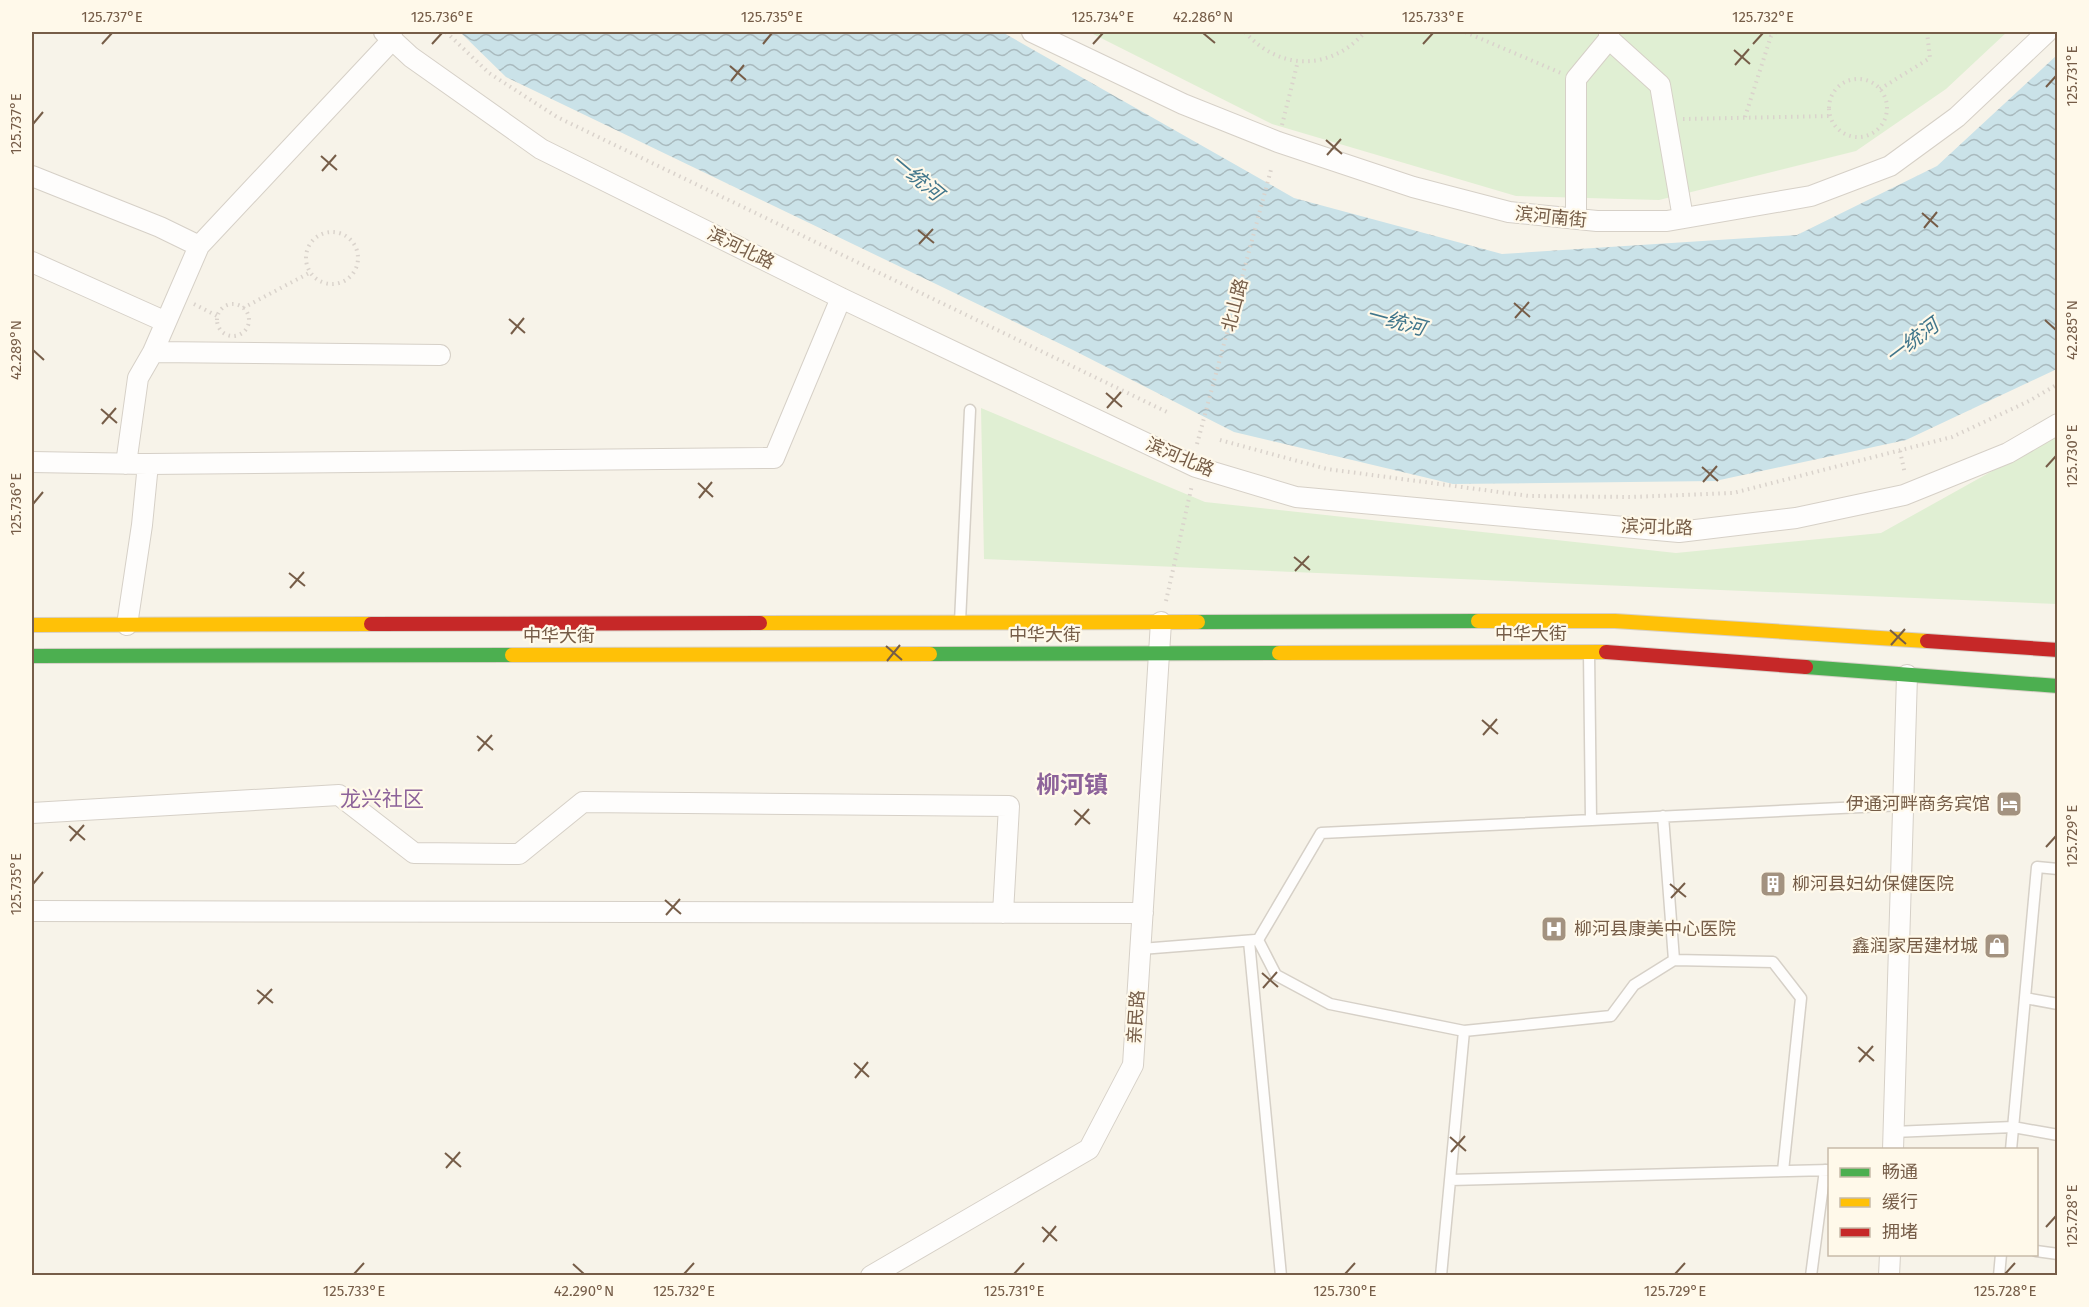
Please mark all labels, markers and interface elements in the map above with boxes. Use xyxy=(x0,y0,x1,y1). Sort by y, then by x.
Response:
text: 125.737°E xyxy=(81,8,143,26)
text: 125.736°E xyxy=(411,8,473,26)
text: 125.735°E xyxy=(741,8,803,26)
text: 125.734°E xyxy=(1072,8,1134,26)
text: 42.286°N xyxy=(1173,8,1233,26)
text: 125.733°E xyxy=(1402,8,1464,26)
text: 125.732°E xyxy=(1732,8,1794,26)
text: 125.731°E xyxy=(2063,45,2081,107)
text: 125.737°E xyxy=(7,93,25,155)
water label: 一统河 xyxy=(886,149,951,208)
street label: 滨河南街 xyxy=(1514,202,1588,232)
street label: 滨河北路 xyxy=(704,222,778,274)
street label: 北山路 xyxy=(1217,276,1253,334)
text: 42.285°N xyxy=(2063,300,2081,360)
water label: 一统河 xyxy=(1364,302,1432,341)
water label: 一统河 xyxy=(1881,311,1946,369)
text: 42.289°N xyxy=(7,320,25,380)
text: 125.730°E xyxy=(2063,424,2081,488)
street label: 滨河北路 xyxy=(1143,433,1217,481)
text: 125.736°E xyxy=(7,473,25,535)
street label: 滨河北路 xyxy=(1621,515,1693,539)
street label: 中华大街 xyxy=(1495,623,1567,645)
street label: 中华大街 xyxy=(1009,624,1081,646)
street label: 中华大街 xyxy=(523,625,595,647)
district label: 柳河镇 xyxy=(1036,771,1108,799)
district label: 龙兴社区 xyxy=(340,786,424,812)
hotel icon: 伊通河畔商务宾馆 xyxy=(1994,789,2024,819)
place label: 伊通河畔商务宾馆 xyxy=(1846,793,1990,815)
text: 125.729°E xyxy=(2063,805,2081,867)
text: 125.735°E xyxy=(7,853,25,915)
building icon: 柳河县妇幼保健医院 xyxy=(1758,869,1788,899)
place label: 柳河县妇幼保健医院 xyxy=(1792,873,1954,895)
hospital icon: 柳河县康美中心医院 xyxy=(1539,914,1569,944)
place label: 柳河县康美中心医院 xyxy=(1574,918,1736,940)
shop icon: 鑫润家居建材城 xyxy=(1982,931,2012,961)
place label: 鑫润家居建材城 xyxy=(1852,935,1978,957)
street label: 亲民路 xyxy=(1123,989,1149,1045)
legend xyxy=(1828,1148,2038,1256)
text: 畅通 xyxy=(1882,1161,1918,1183)
text: 125.728°E xyxy=(2063,1184,2081,1248)
text: 缓行 xyxy=(1882,1191,1918,1213)
text: 拥堵 xyxy=(1882,1221,1918,1243)
text: 125.733°E xyxy=(323,1282,385,1300)
text: 42.290°N xyxy=(554,1282,614,1300)
text: 125.732°E xyxy=(653,1282,715,1300)
text: 125.731°E xyxy=(983,1282,1045,1300)
text: 125.730°E xyxy=(1313,1282,1377,1300)
text: 125.729°E xyxy=(1644,1282,1706,1300)
text: 125.728°E xyxy=(1973,1282,2037,1300)

